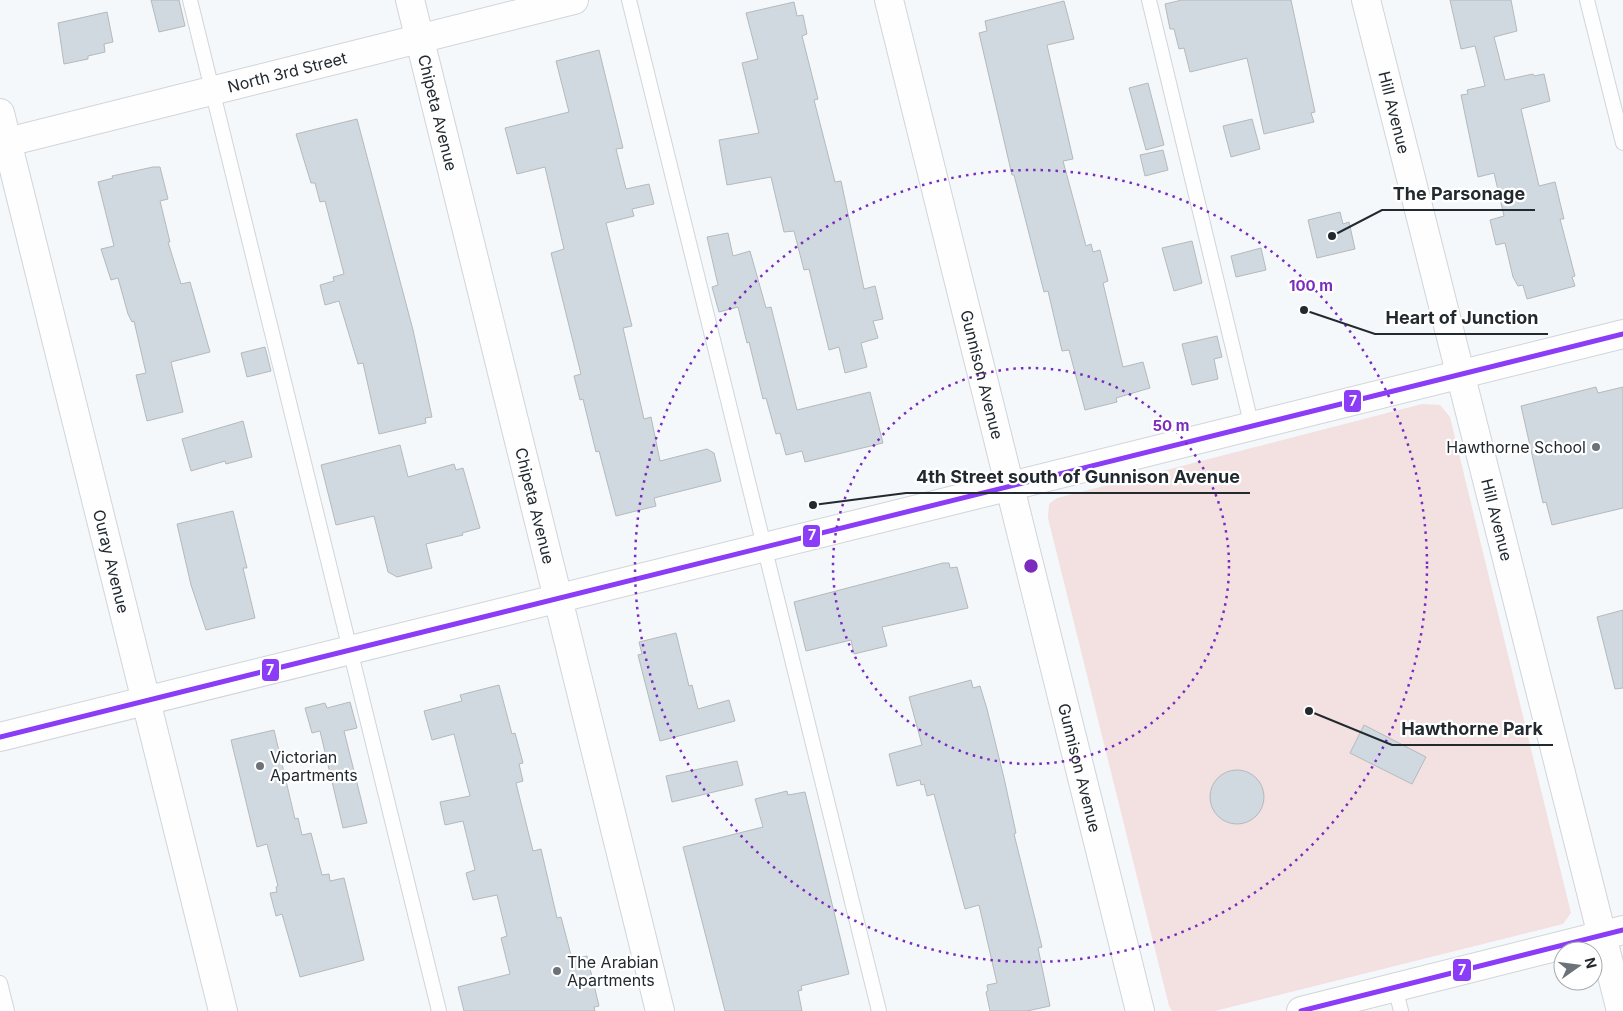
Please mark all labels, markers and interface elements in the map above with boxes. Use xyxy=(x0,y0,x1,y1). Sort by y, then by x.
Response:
street label: North 3rd Street xyxy=(225,47,349,97)
street label: Chipeta Avenue xyxy=(414,52,462,173)
street label: Hill Avenue xyxy=(1374,69,1414,156)
callout: The Parsonage xyxy=(1382,177,1535,210)
text: The Parsonage xyxy=(1393,183,1525,204)
text: 100 m xyxy=(1289,276,1333,295)
callout: Heart of Junction xyxy=(1375,301,1548,334)
text: Heart of Junction xyxy=(1385,307,1539,328)
street label: Gunnison Avenue xyxy=(956,308,1008,441)
line badge: 7 xyxy=(1343,389,1362,413)
text: 7 xyxy=(1349,392,1357,409)
text: 50 m xyxy=(1153,416,1189,435)
place label: Hawthorne School xyxy=(1446,437,1586,457)
marker: Hawthorne School xyxy=(1590,441,1602,453)
street label: Chipeta Avenue xyxy=(511,446,559,566)
callout: 4th Street south of Gunnison Avenue xyxy=(906,460,1250,493)
text: 4th Street south of Gunnison Avenue xyxy=(916,466,1240,487)
street label: Hill Avenue xyxy=(1477,476,1517,563)
street label: Ouray Avenue xyxy=(89,507,134,615)
line badge: 7 xyxy=(802,524,821,548)
text: 7 xyxy=(808,526,816,543)
centre of rings xyxy=(1022,557,1040,575)
line badge: 7 xyxy=(261,658,280,682)
text: 7 xyxy=(266,661,274,678)
street label: Gunnison Avenue xyxy=(1054,701,1105,834)
callout: Hawthorne Park xyxy=(1392,712,1553,745)
text: Hawthorne Park xyxy=(1401,718,1543,739)
place label: Victorian Apartments xyxy=(270,747,358,785)
marker: Victorian Apartments xyxy=(254,760,266,772)
north arrow xyxy=(1553,941,1603,991)
place label: The Arabian Apartments xyxy=(567,952,659,990)
text: N xyxy=(1582,956,1601,970)
line badge: 7 xyxy=(1452,958,1472,982)
text: 7 xyxy=(1458,961,1466,978)
marker: The Arabian Apartments xyxy=(551,965,563,977)

